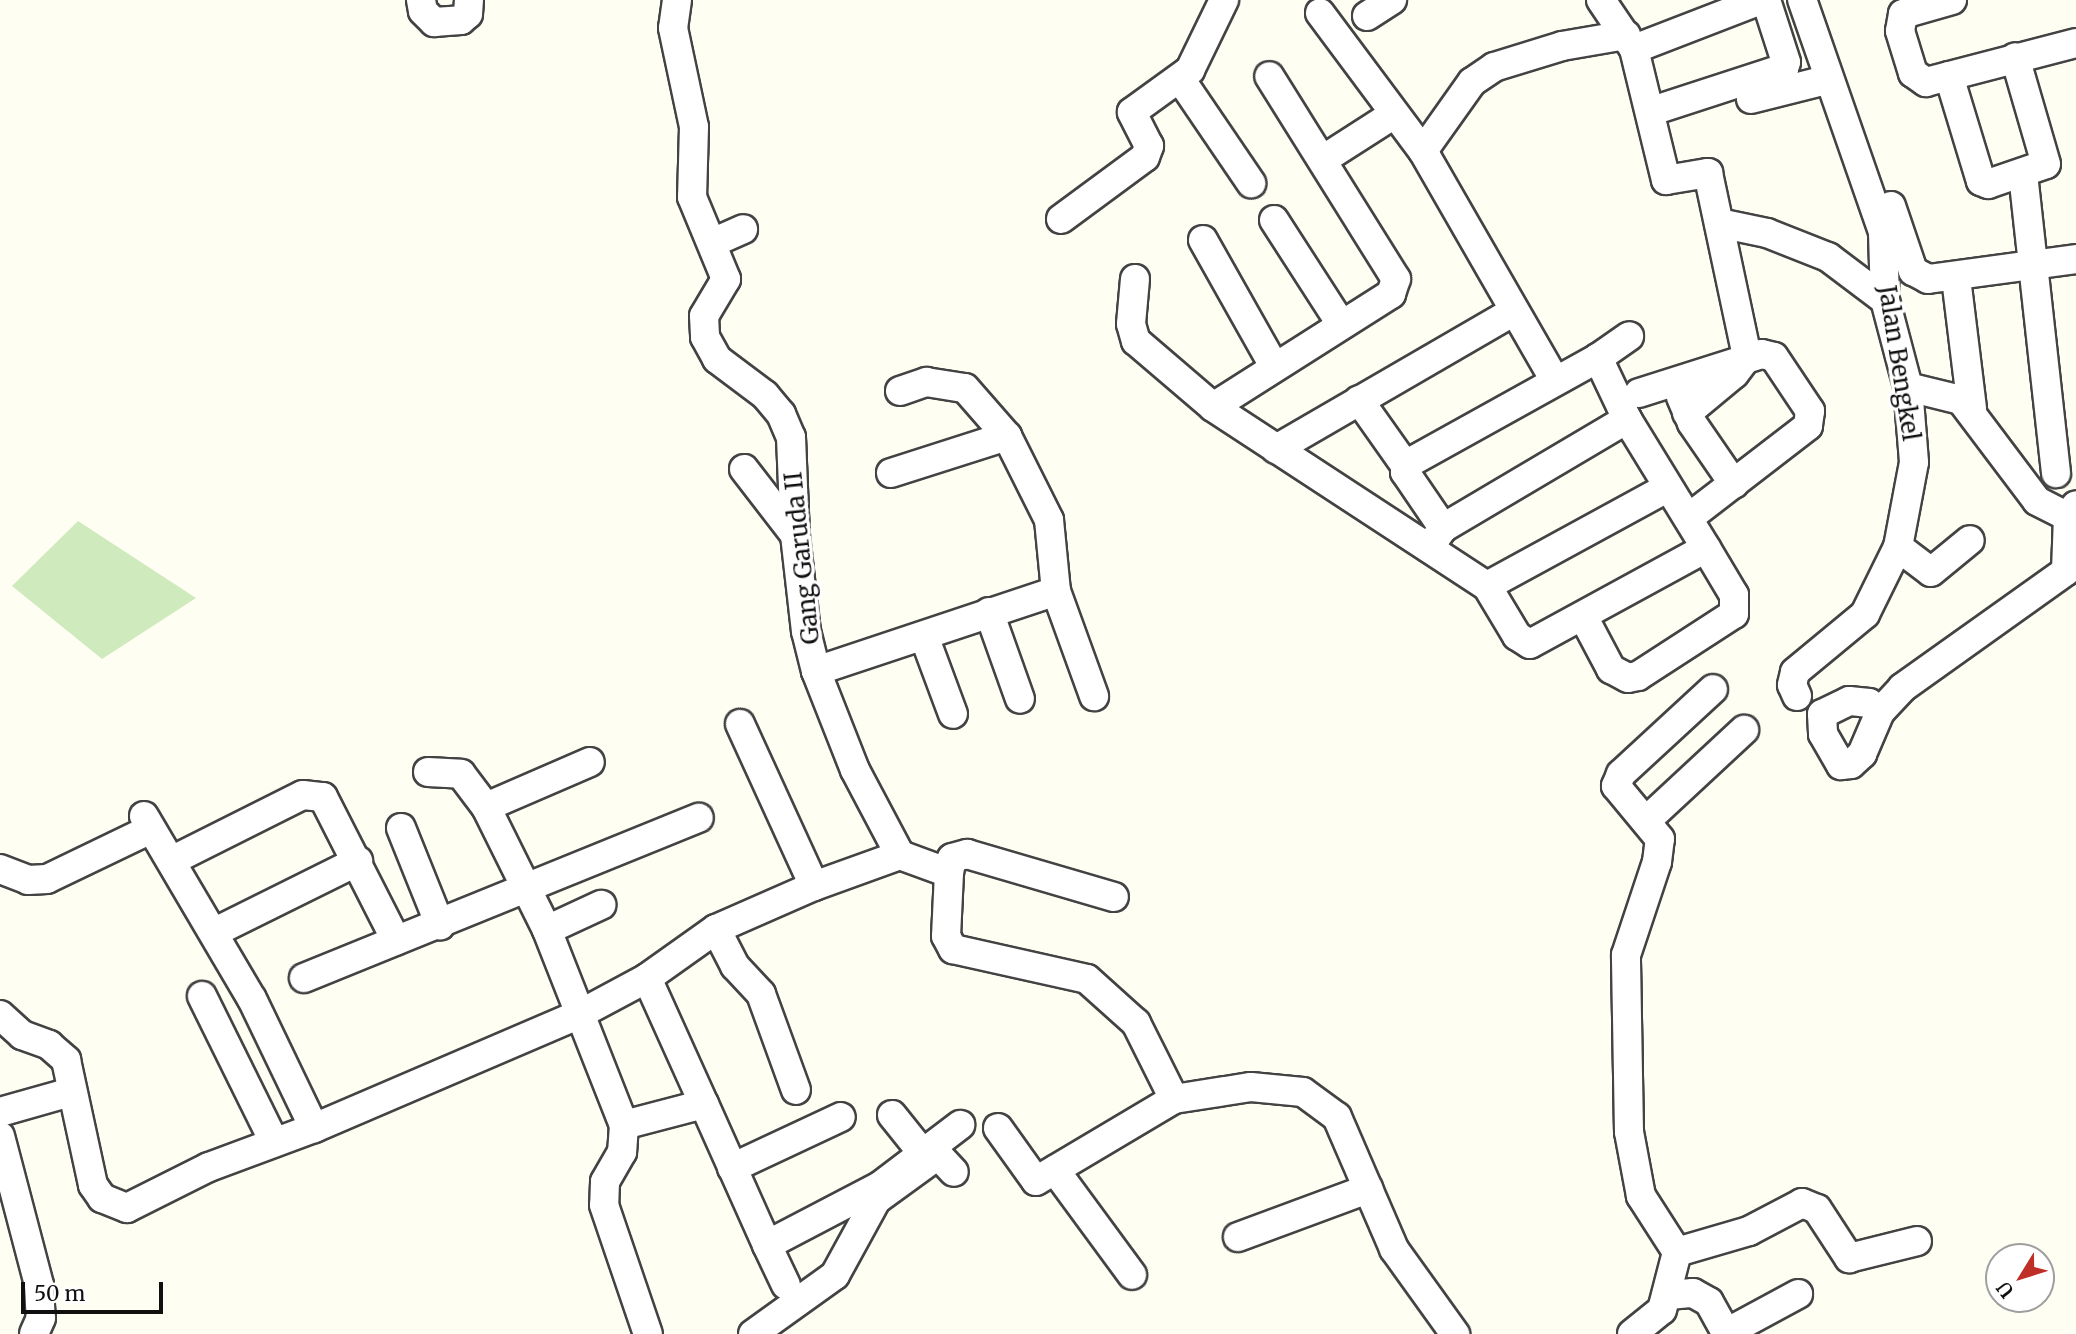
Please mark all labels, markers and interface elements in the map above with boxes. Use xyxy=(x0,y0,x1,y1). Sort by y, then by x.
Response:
street label: Jalan Bengkel xyxy=(1873,283,1925,443)
street label: Gang Garuda II xyxy=(779,470,825,646)
north arrow xyxy=(1985,1243,2055,1313)
scale bar xyxy=(24,1268,166,1312)
text: U xyxy=(1991,1277,2019,1303)
text: 50 m xyxy=(34,1280,85,1307)

